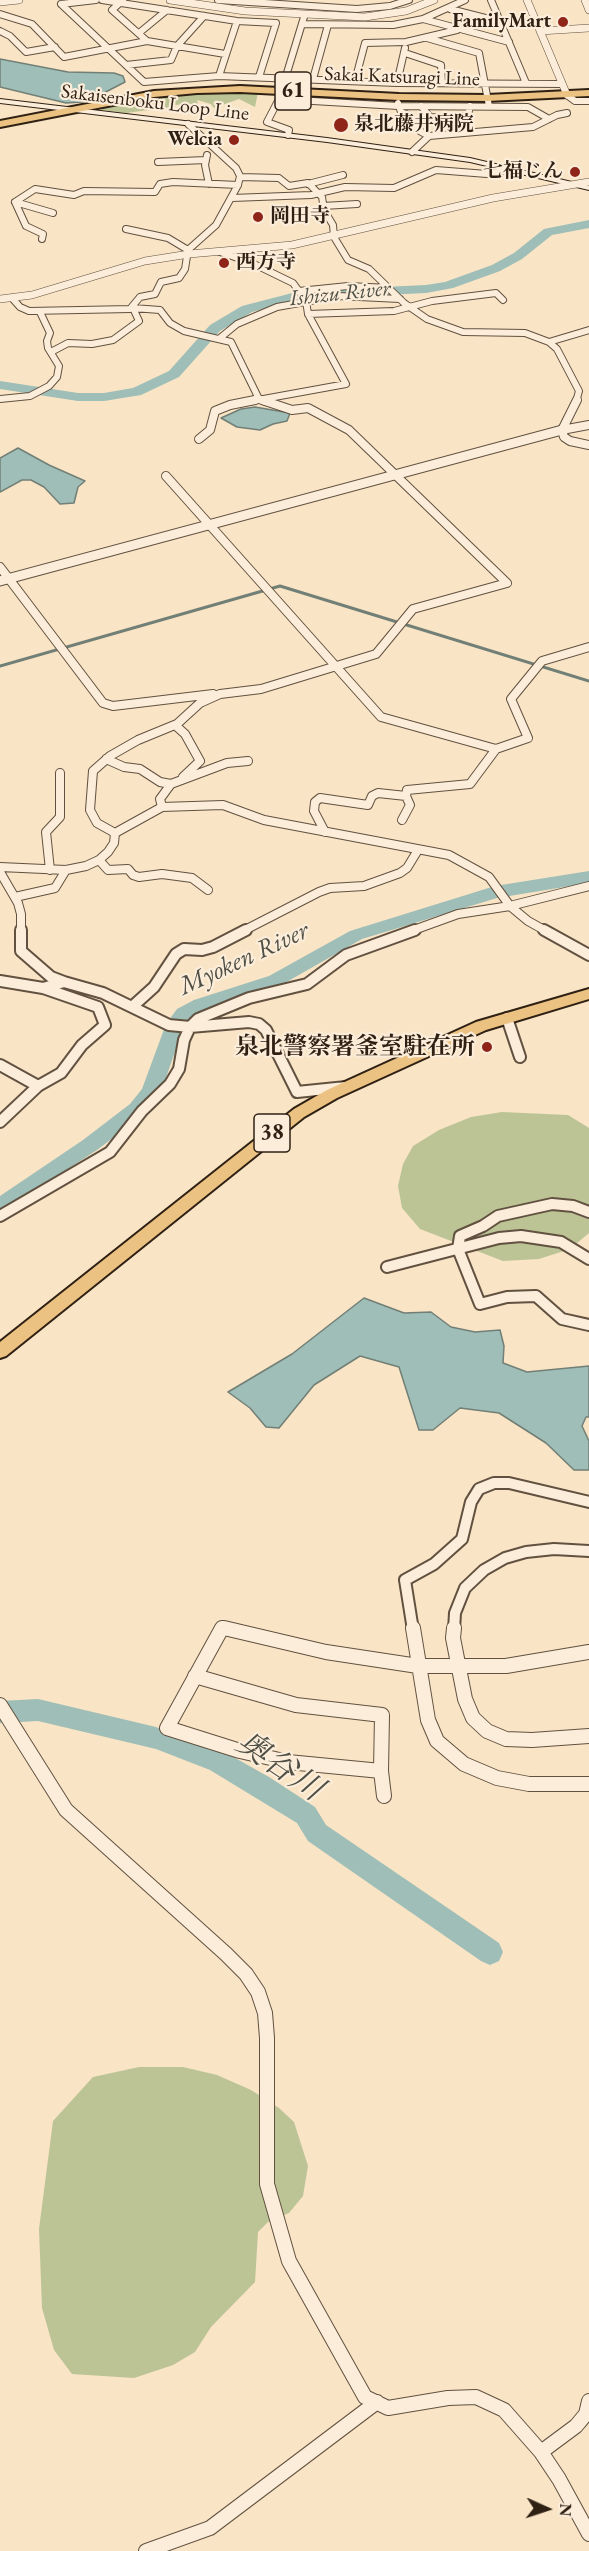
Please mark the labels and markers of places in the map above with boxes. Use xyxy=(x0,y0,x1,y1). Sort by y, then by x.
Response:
place label: FamilyMart xyxy=(452,10,551,34)
marker: FamilyMart xyxy=(556,15,570,29)
place label: 泉北藤井病院 xyxy=(354,113,474,137)
marker: 泉北藤井病院 xyxy=(332,116,350,134)
place label: Welcia xyxy=(167,128,222,152)
marker: Welcia xyxy=(227,133,241,147)
place label: 七福じん xyxy=(483,160,563,184)
marker: 七福じん xyxy=(568,165,582,179)
place label: 岡田寺 xyxy=(270,205,330,229)
marker: 岡田寺 xyxy=(251,210,265,224)
place label: 西方寺 xyxy=(236,251,296,275)
marker: 西方寺 xyxy=(217,256,231,270)
place label: 泉北警察署釜室駐在所 xyxy=(235,1033,475,1061)
marker: 泉北警察署釜室駐在所 xyxy=(480,1040,494,1054)

